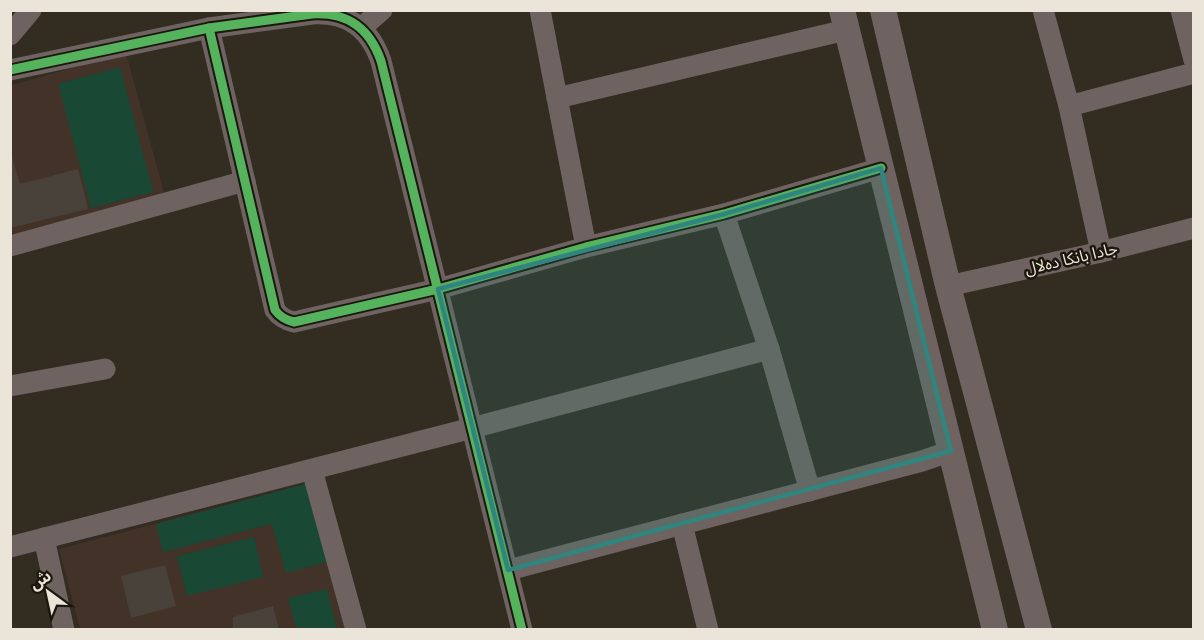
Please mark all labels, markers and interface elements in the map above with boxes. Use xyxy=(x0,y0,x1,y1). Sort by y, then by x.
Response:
street label: جادا بانكا ده‌لال xyxy=(1023,238,1120,279)
north arrow xyxy=(18,562,78,622)
text: ش xyxy=(25,565,55,594)

